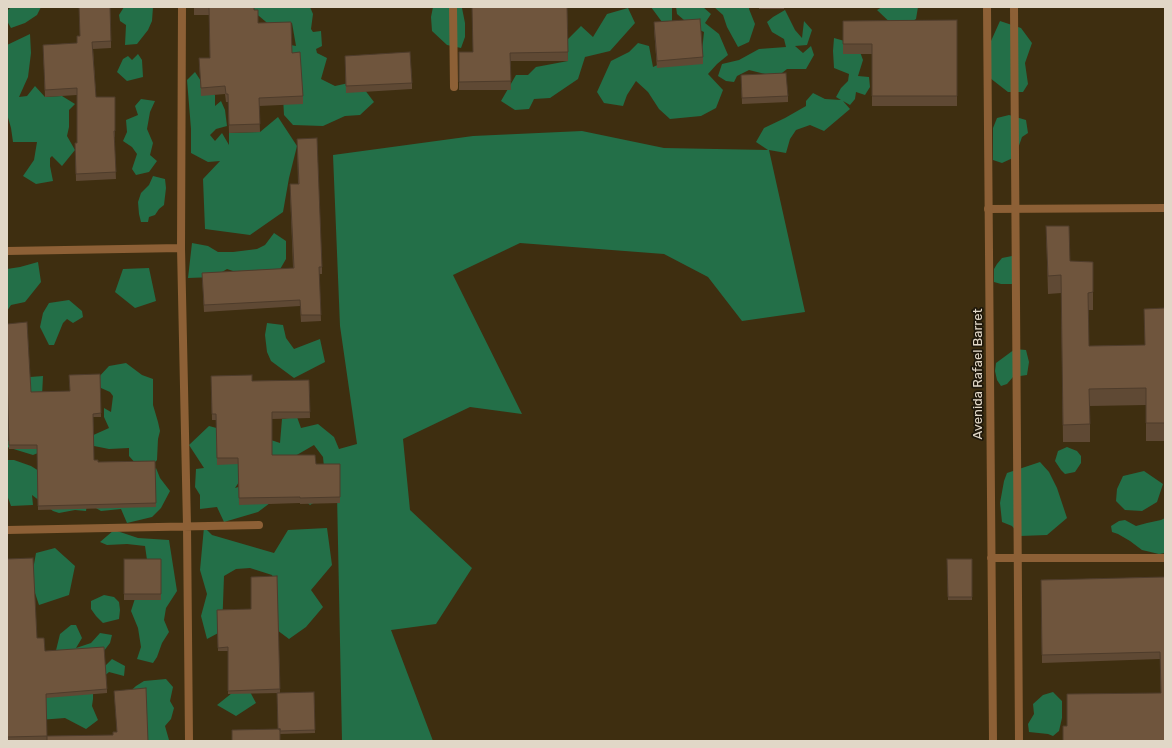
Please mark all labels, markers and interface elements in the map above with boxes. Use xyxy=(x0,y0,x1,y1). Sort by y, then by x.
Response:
street label: Avenida Rafael Barret xyxy=(970,309,986,439)

